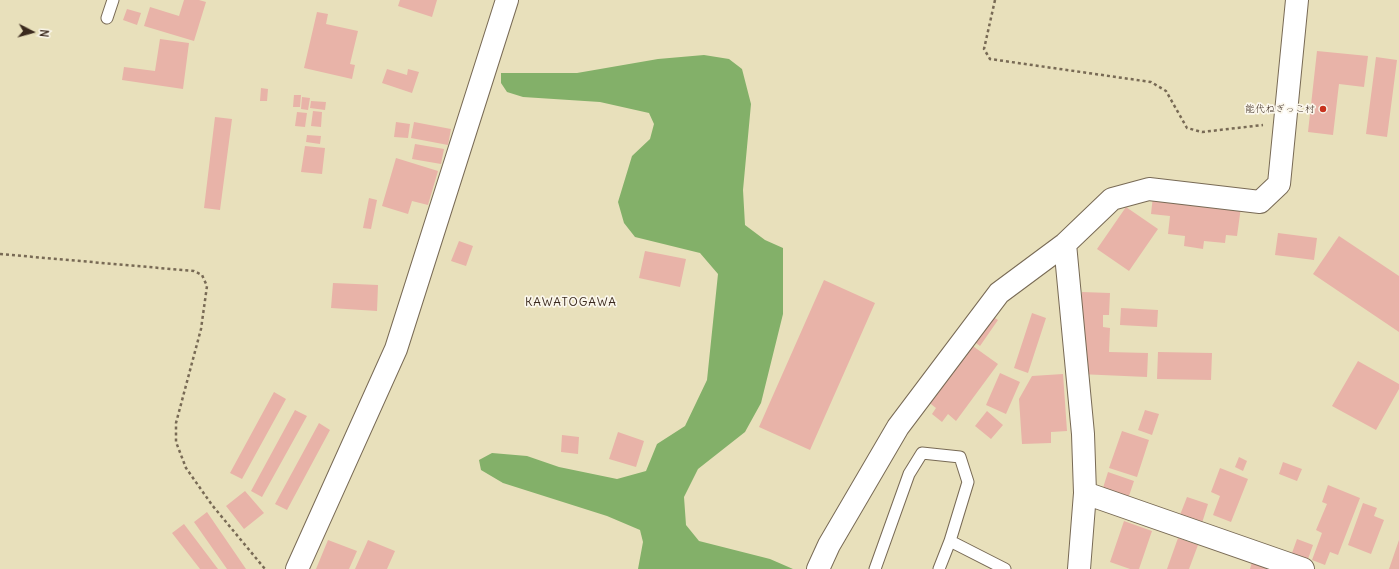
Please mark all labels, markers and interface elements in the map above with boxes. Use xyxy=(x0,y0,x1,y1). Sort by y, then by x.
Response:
north arrow xyxy=(12,12,52,52)
text: N xyxy=(37,29,51,38)
place label: 能代ねぎっこ村 xyxy=(1245,103,1315,115)
marker: 能代ねぎっこ村 xyxy=(1318,104,1328,114)
district label: KAWATOGAWA xyxy=(525,296,617,310)

